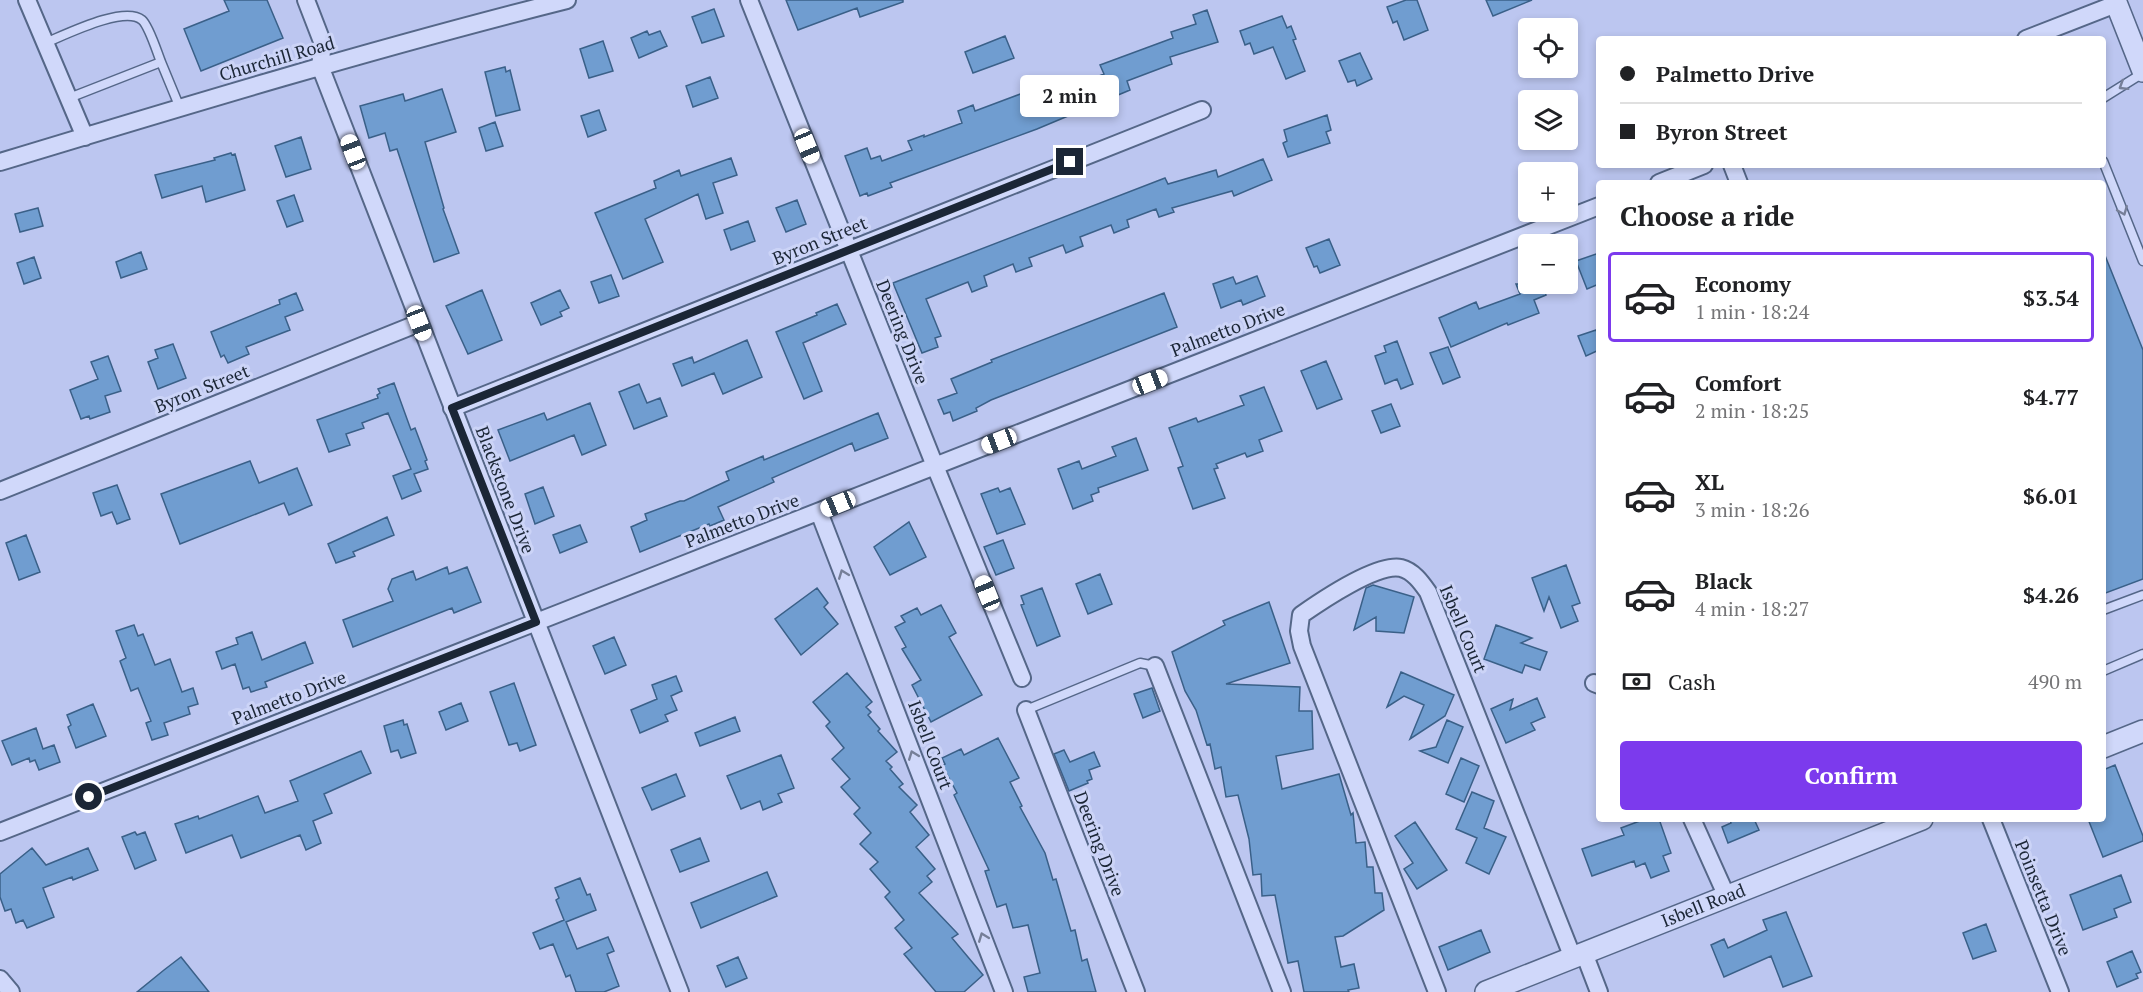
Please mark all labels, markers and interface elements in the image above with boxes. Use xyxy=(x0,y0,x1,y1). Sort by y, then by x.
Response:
map controls xyxy=(1518,18,1578,294)
button: locate xyxy=(1518,18,1578,78)
street label: Churchill Road xyxy=(216,30,337,86)
text: Palmetto Drive xyxy=(1656,59,1814,88)
callout: 2 min xyxy=(1020,75,1120,117)
one-way arrow xyxy=(2119,78,2129,90)
text: 2 min xyxy=(1042,82,1097,109)
button: layers xyxy=(1518,90,1578,150)
text: Byron Street xyxy=(1656,117,1788,146)
car xyxy=(792,126,822,166)
car xyxy=(338,132,368,172)
route end xyxy=(1056,148,1083,175)
button: + xyxy=(1518,162,1578,222)
text: Choose a ride xyxy=(1620,198,1795,234)
one-way arrow xyxy=(2116,205,2128,216)
street label: Byron Street xyxy=(769,210,871,270)
button: − xyxy=(1518,234,1578,294)
text: Economy xyxy=(1695,269,1791,298)
icon: car xyxy=(1623,270,1677,324)
street label: Deering Drive xyxy=(871,276,935,387)
text: $3.54 xyxy=(2023,283,2079,312)
street label: Palmetto Drive xyxy=(1167,296,1288,362)
text: 1 min · 18:24 xyxy=(1695,298,1809,325)
car xyxy=(404,303,434,343)
street label: Byron Street xyxy=(151,358,253,418)
car xyxy=(1130,367,1170,397)
text: Comfort xyxy=(1695,368,1781,397)
icon: car xyxy=(1623,369,1677,423)
text: $4.77 xyxy=(2023,382,2079,411)
text: 2 min · 18:25 xyxy=(1695,397,1809,424)
street label: Blackstone Drive xyxy=(471,422,541,557)
car xyxy=(979,426,1019,456)
text: XL xyxy=(1695,467,1724,496)
icon: car xyxy=(1623,468,1677,522)
text: $6.01 xyxy=(2023,481,2079,510)
street label: Palmetto Drive xyxy=(681,487,802,553)
car xyxy=(818,489,858,519)
text: 3 min · 18:26 xyxy=(1695,496,1809,523)
text: Black xyxy=(1695,566,1752,595)
icon: car xyxy=(1623,567,1677,621)
one-way arrow xyxy=(837,569,850,579)
car xyxy=(972,573,1002,613)
text: $4.26 xyxy=(2023,580,2079,609)
street label: Isbell Court xyxy=(1435,581,1493,677)
text: 4 min · 18:27 xyxy=(1695,595,1809,622)
street label: Palmetto Drive xyxy=(228,664,349,730)
icon: cash xyxy=(1620,665,1653,698)
text: Cash xyxy=(1668,667,1716,696)
text: 490 m xyxy=(2028,668,2082,695)
street label: Isbell Court xyxy=(903,697,959,793)
button: Confirm xyxy=(1620,741,2082,810)
one-way arrow xyxy=(908,751,920,762)
route start xyxy=(75,783,102,810)
street label: Deering Drive xyxy=(1069,788,1131,900)
street label: Poinsetta Drive xyxy=(2010,836,2078,959)
street label: Isbell Road xyxy=(1658,877,1749,932)
one-way arrow xyxy=(978,933,990,944)

